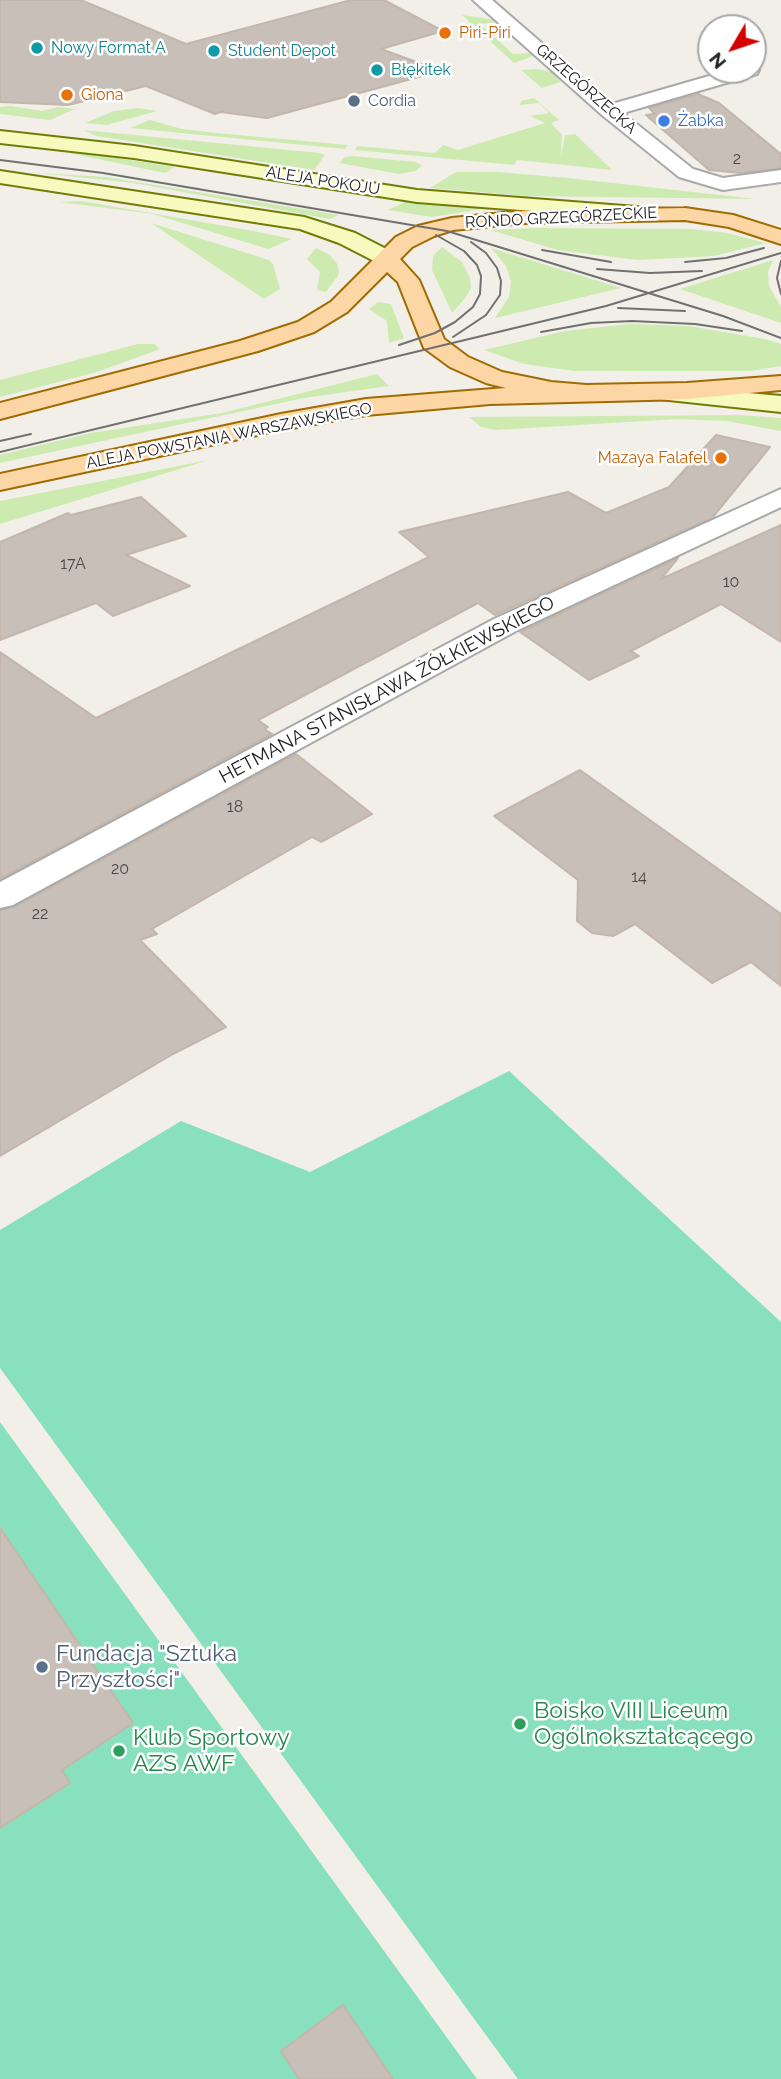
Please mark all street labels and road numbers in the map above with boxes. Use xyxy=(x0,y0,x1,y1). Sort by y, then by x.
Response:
street label: GRZEGÓRZECKA xyxy=(532,40,640,138)
street label: ALEJA POKOJU xyxy=(265,163,381,199)
street label: RONDO GRZEGÓRZECKIE xyxy=(464,203,658,233)
street label: ALEJA POWSTANIA WARSZAWSKIEGO xyxy=(84,399,374,473)
street label: HETMANA STANISŁAWA ŻÓŁKIEWSKIEGO xyxy=(215,592,559,788)

